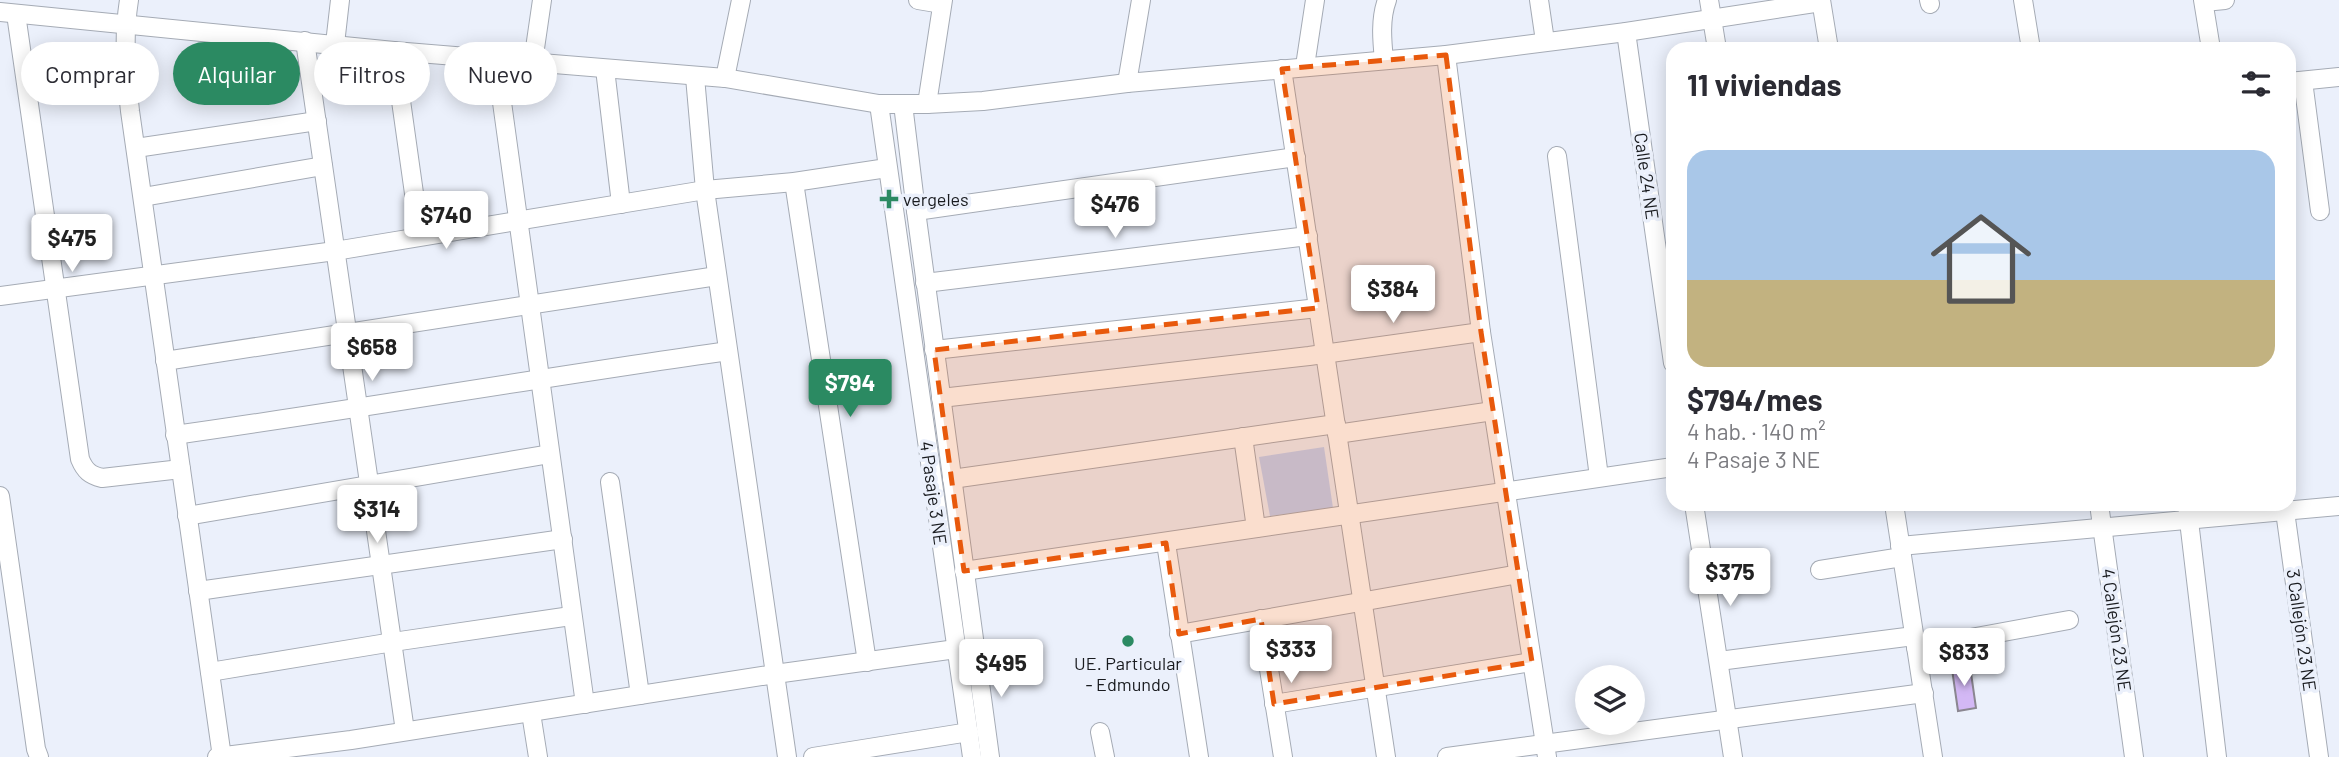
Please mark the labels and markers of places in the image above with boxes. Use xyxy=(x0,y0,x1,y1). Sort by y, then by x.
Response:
pin: $476 xyxy=(1074,180,1156,240)
place label: vergeles xyxy=(903,188,969,210)
pin: $740 xyxy=(405,191,487,251)
marker: vergeles xyxy=(881,191,897,207)
pin: $475 xyxy=(31,215,113,274)
pin: $384 xyxy=(1352,266,1434,325)
pin: $658 xyxy=(331,324,413,383)
pin: $794 xyxy=(809,360,891,419)
pin: $314 xyxy=(336,486,418,545)
pin: $375 xyxy=(1689,548,1771,608)
pin: $333 xyxy=(1250,626,1332,685)
pin: $833 xyxy=(1923,628,2005,688)
marker: UE. Particular - Edmundo xyxy=(1120,633,1136,649)
pin: $495 xyxy=(960,640,1042,699)
place label: UE. Particular - Edmundo xyxy=(1074,652,1182,695)

